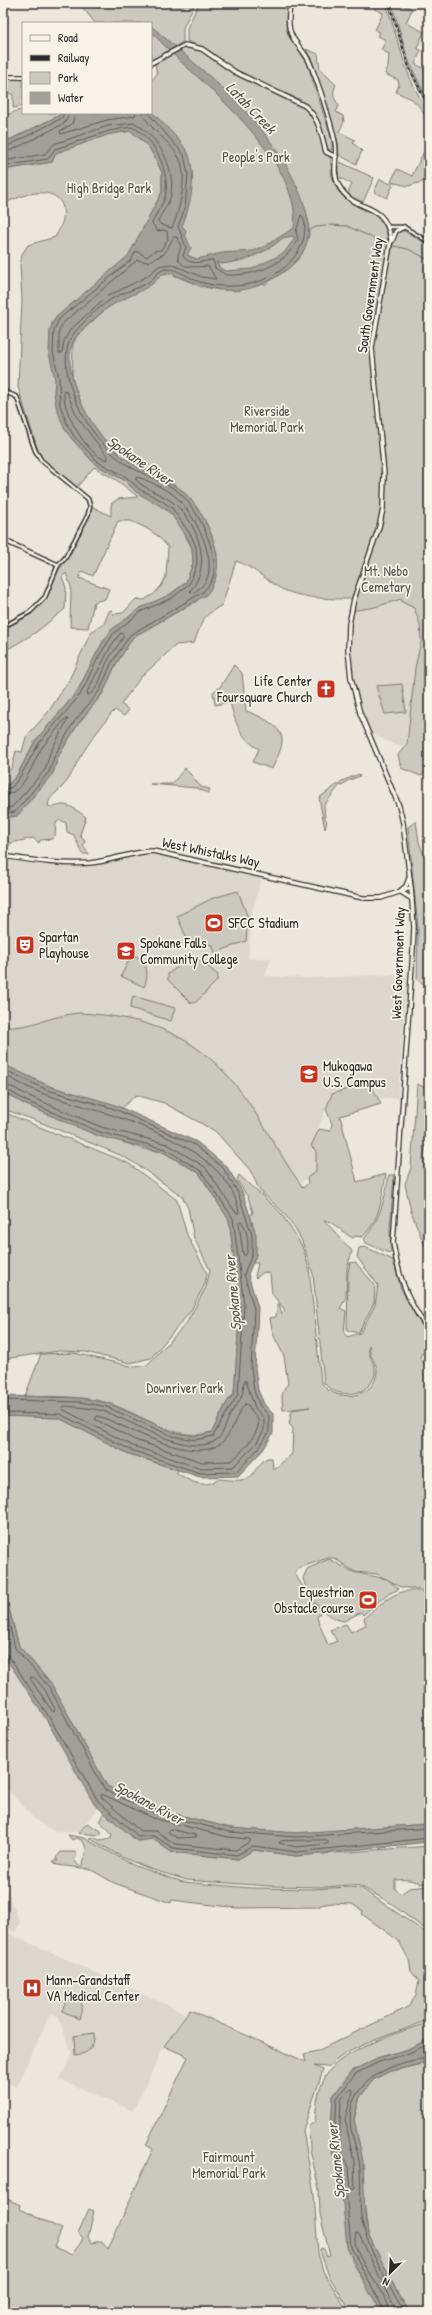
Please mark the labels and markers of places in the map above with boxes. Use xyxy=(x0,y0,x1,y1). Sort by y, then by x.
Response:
place label: Life Center Foursquare Church xyxy=(216,671,313,707)
church icon: Life Center Foursquare Church xyxy=(315,678,337,700)
sports icon: SFCC Stadium xyxy=(203,912,225,934)
place label: SFCC Stadium xyxy=(228,913,299,932)
place label: Spartan Playhouse xyxy=(39,927,89,963)
place label: Spokane Falls Community College xyxy=(140,933,239,969)
theatre icon: Spartan Playhouse xyxy=(14,934,36,956)
school or university icon: Spokane Falls Community College xyxy=(115,940,137,962)
place label: Mukogawa U.S. Campus xyxy=(323,1056,386,1092)
school or university icon: Mukogawa U.S. Campus xyxy=(298,1063,320,1085)
place label: Equestrian Obstacle course xyxy=(274,1582,354,1617)
sports icon: Equestrian Obstacle course xyxy=(357,1589,379,1611)
place label: Mann-Grandstaff VA Medical Center xyxy=(46,1970,140,2005)
hospital icon: Mann-Grandstaff VA Medical Center xyxy=(21,1977,43,1999)

